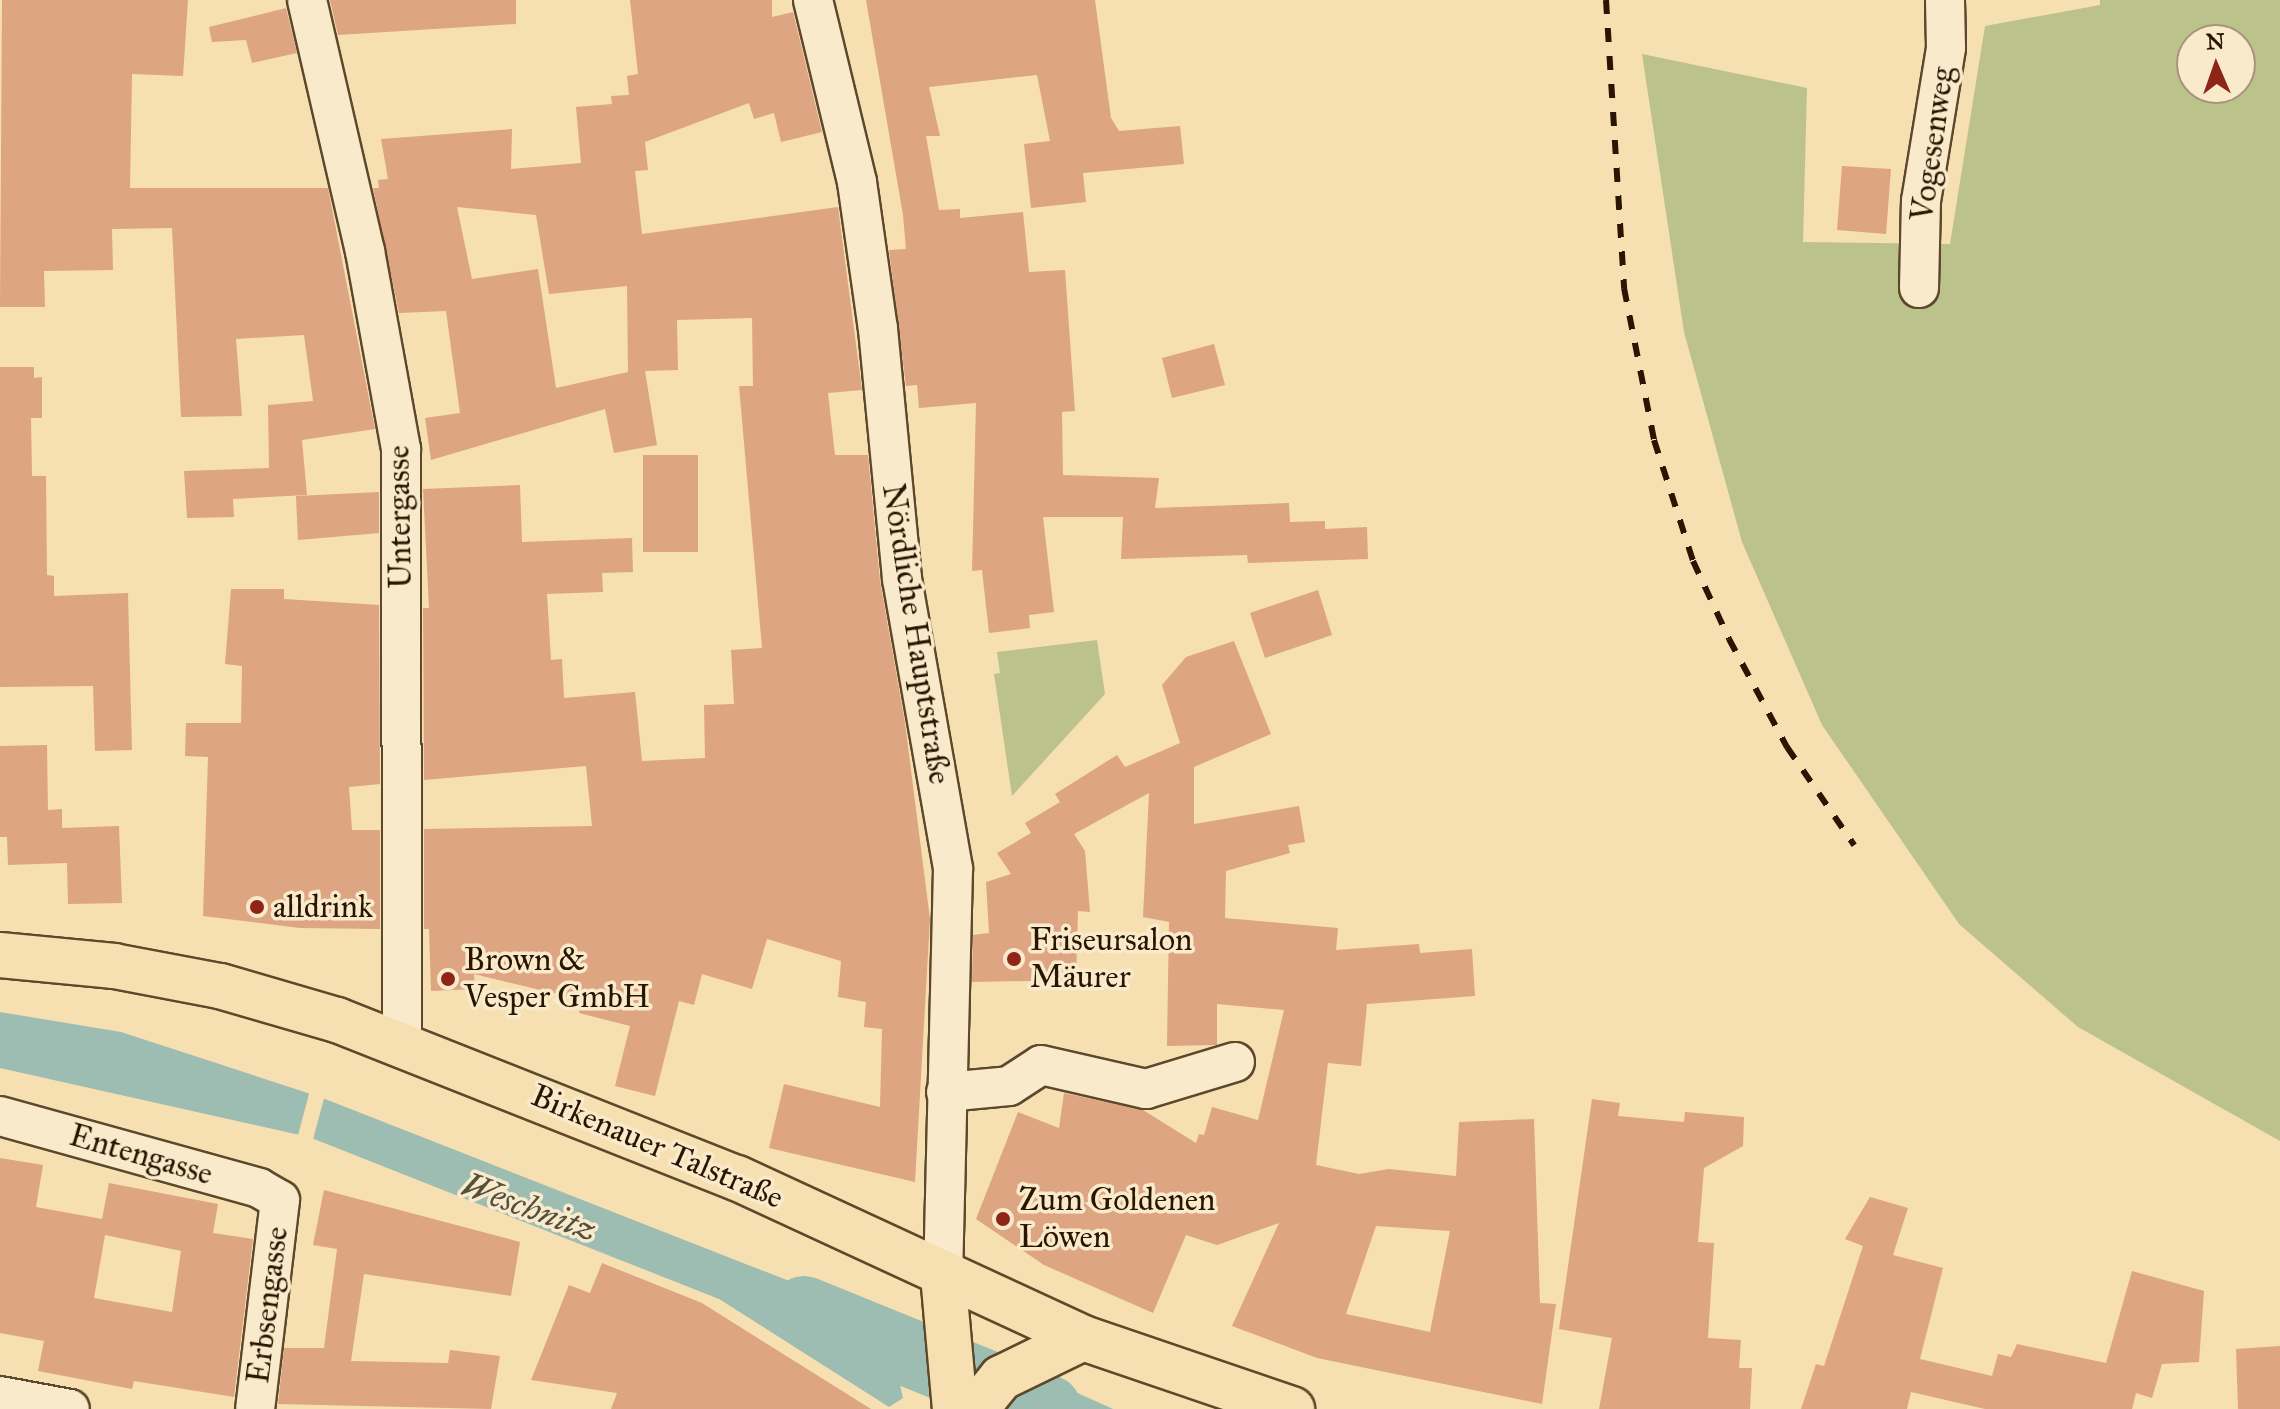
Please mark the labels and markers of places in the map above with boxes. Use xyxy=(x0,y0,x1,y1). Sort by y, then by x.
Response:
place label: alldrink xyxy=(273,888,373,926)
marker: alldrink xyxy=(248,898,266,916)
place label: Friseursalon Mäurer xyxy=(1030,922,1192,997)
place label: Brown & Vesper GmbH xyxy=(464,942,650,1017)
marker: Friseursalon Mäurer xyxy=(1005,950,1023,968)
marker: Brown & Vesper GmbH xyxy=(439,970,457,988)
place label: Zum Goldenen Löwen xyxy=(1019,1182,1215,1257)
marker: Zum Goldenen Löwen xyxy=(994,1210,1012,1228)

